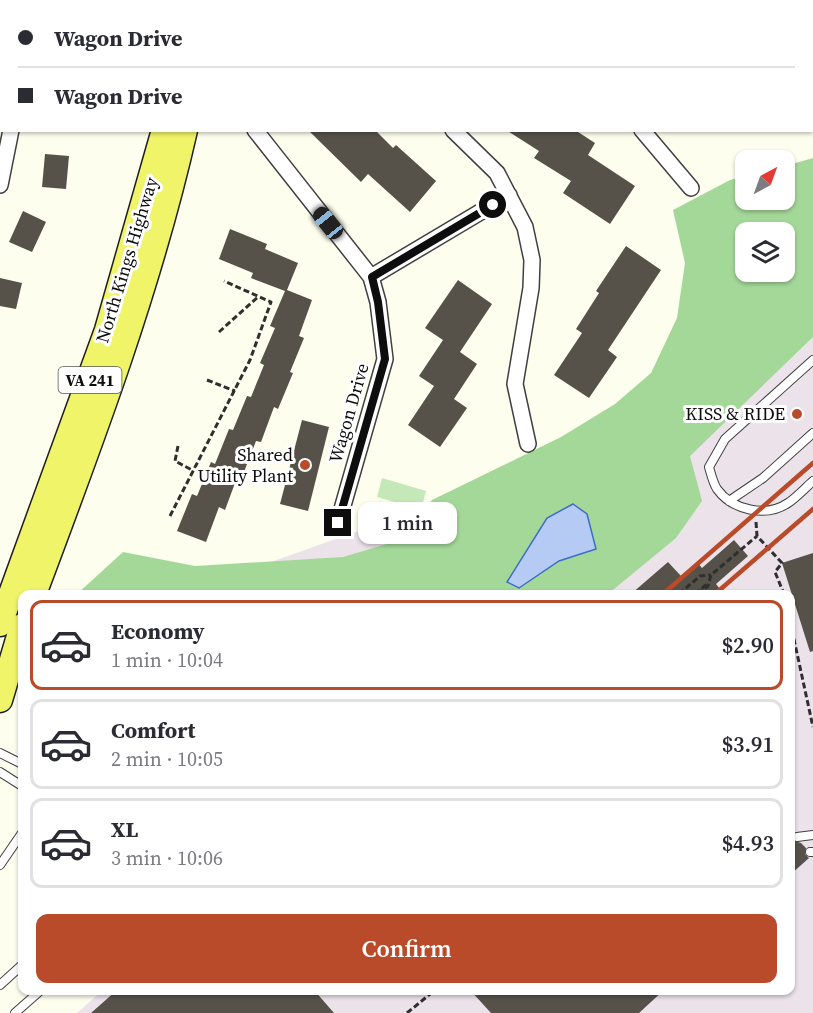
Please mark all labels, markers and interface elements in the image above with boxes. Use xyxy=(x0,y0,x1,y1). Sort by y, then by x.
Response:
text: Wagon Drive xyxy=(54,23,183,53)
text: Wagon Drive xyxy=(54,81,183,111)
north arrow xyxy=(735,150,795,210)
map controls xyxy=(735,150,795,282)
street label: North Kings Highway xyxy=(89,173,164,346)
route start xyxy=(479,191,506,218)
car xyxy=(310,203,346,243)
button: layers xyxy=(735,222,795,282)
street label: Wagon Drive xyxy=(322,360,375,466)
road number: VA 241 xyxy=(58,367,122,393)
place label: KISS & RIDE xyxy=(685,401,785,426)
marker: KISS & RIDE xyxy=(790,407,804,421)
place label: Shared Utility Plant xyxy=(198,442,293,488)
marker: Shared Utility Plant xyxy=(298,458,312,472)
callout: 1 min xyxy=(359,502,458,544)
route end xyxy=(324,509,351,536)
text: 1 min xyxy=(382,509,433,537)
text: Economy xyxy=(111,616,205,646)
icon: car xyxy=(39,618,93,672)
text: $2.90 xyxy=(722,630,774,660)
text: 1 min · 10:04 xyxy=(111,646,223,674)
text: Comfort xyxy=(111,715,195,745)
icon: car xyxy=(39,717,93,771)
text: $3.91 xyxy=(722,729,774,759)
text: 2 min · 10:05 xyxy=(111,745,223,773)
text: XL xyxy=(111,814,138,844)
icon: car xyxy=(39,816,93,870)
text: $4.93 xyxy=(722,828,774,858)
text: 3 min · 10:06 xyxy=(111,844,223,872)
button: Confirm xyxy=(36,914,777,983)

